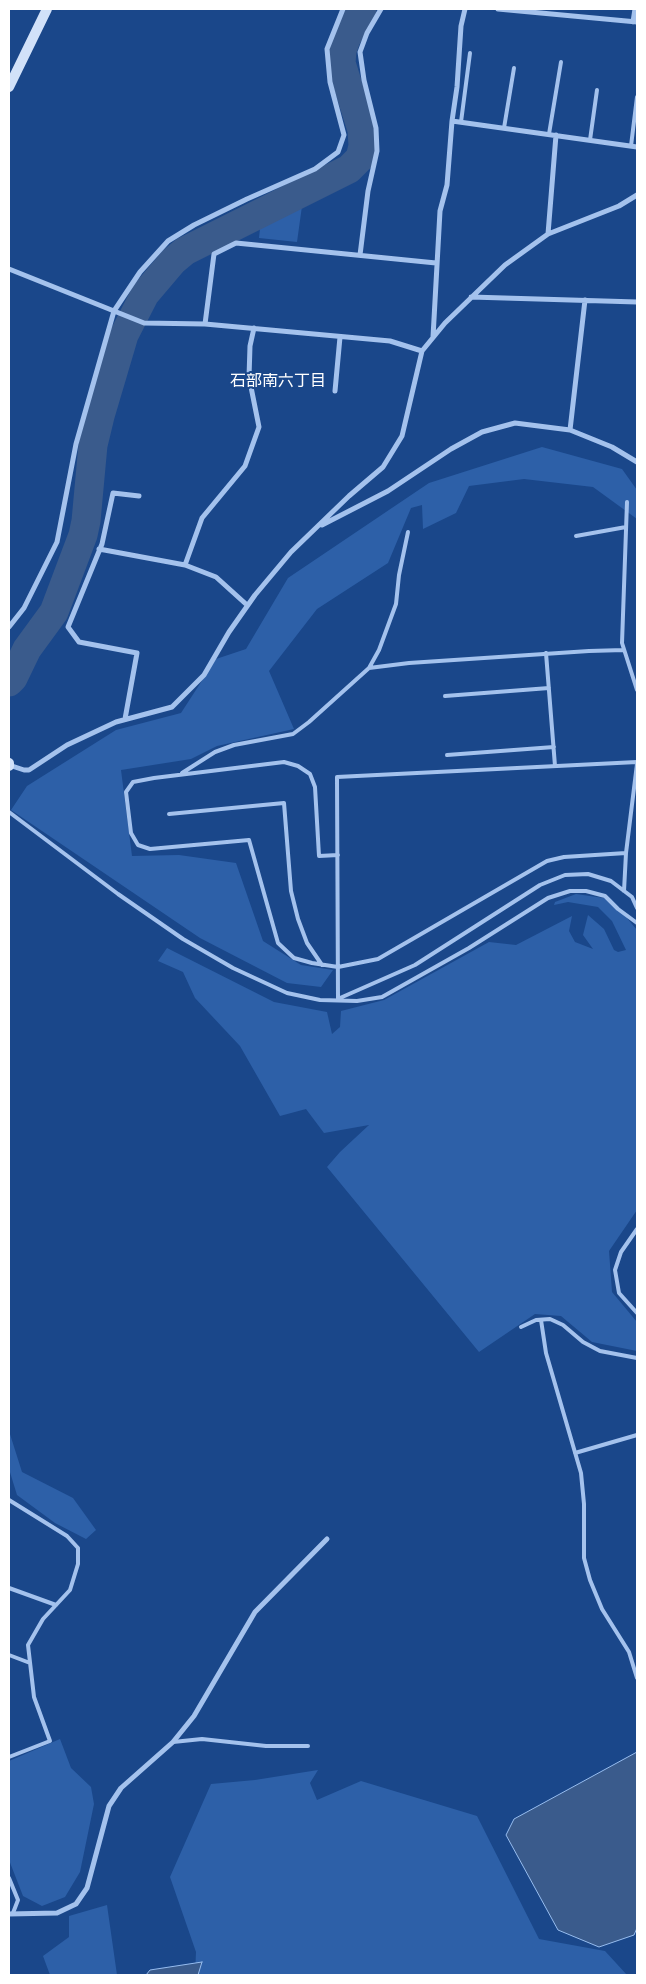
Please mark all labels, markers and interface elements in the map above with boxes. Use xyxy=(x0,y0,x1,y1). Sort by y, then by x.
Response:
district label: 石部南六丁目 xyxy=(230,371,326,391)

